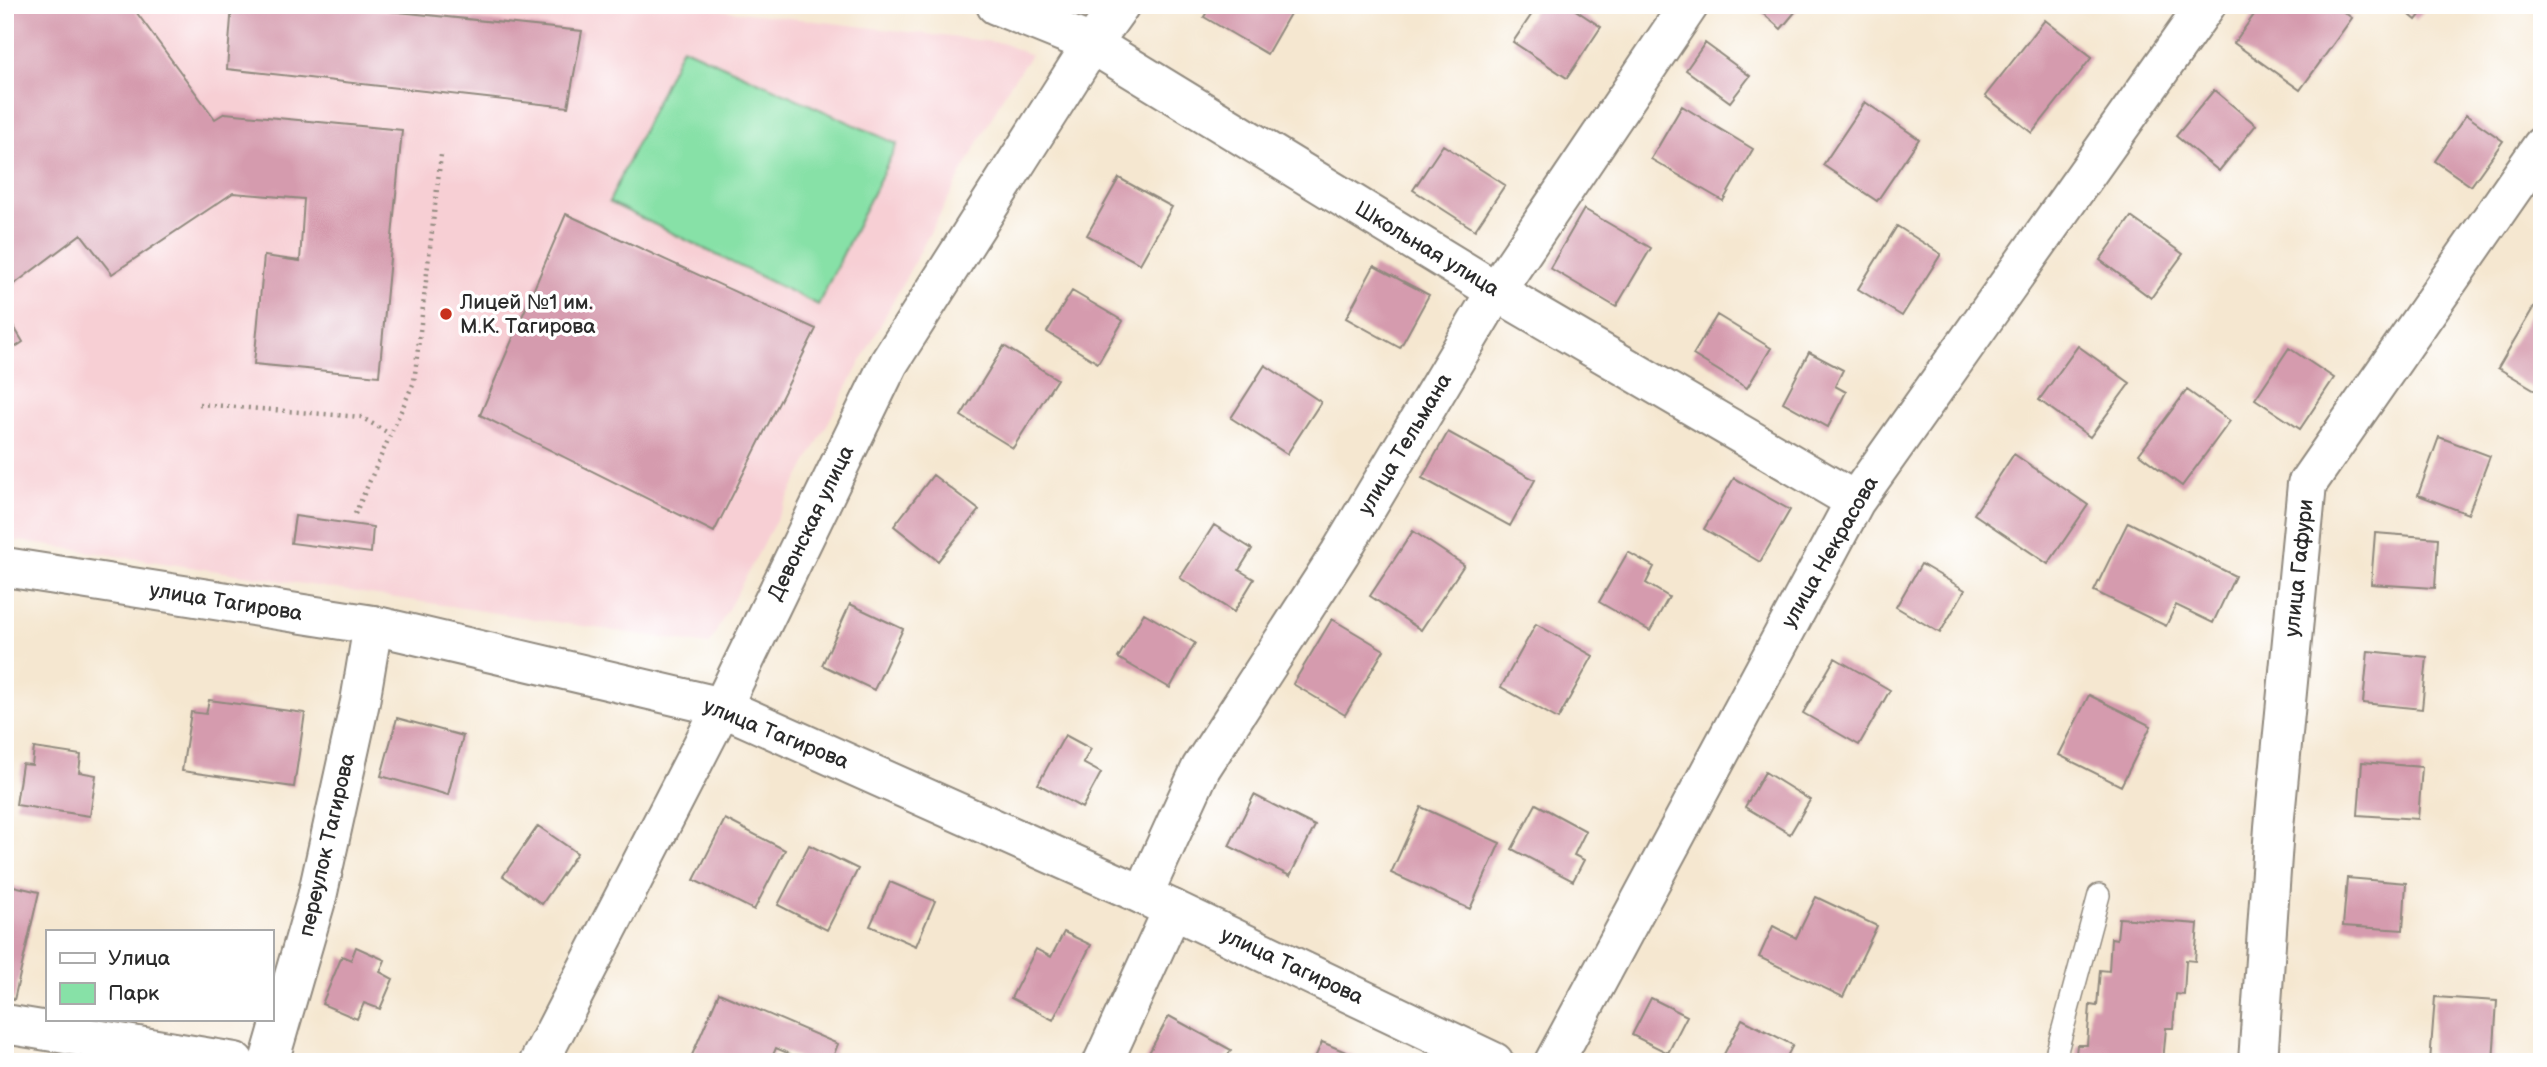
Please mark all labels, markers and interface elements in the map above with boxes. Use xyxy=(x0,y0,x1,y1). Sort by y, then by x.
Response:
street label: Школьная улица xyxy=(1350,196,1504,302)
place label: Лицей №1 им. М.К. Тагирова xyxy=(459,290,596,339)
marker: Лицей №1 им. М.К. Тагирова xyxy=(438,306,454,322)
street label: улица Тельмана xyxy=(1353,368,1457,519)
street label: Девонская улица xyxy=(763,441,860,605)
street label: улица Некрасова xyxy=(1776,471,1884,632)
street label: улица Гафури xyxy=(2279,498,2319,638)
street label: улица Тагирова xyxy=(148,578,305,627)
street label: улица Тагирова xyxy=(700,693,853,775)
street label: переулок Тагирова xyxy=(294,750,360,939)
street label: улица Тагирова xyxy=(1217,922,1368,1010)
legend xyxy=(46,930,273,1021)
text: Улица xyxy=(108,946,171,971)
text: Парк xyxy=(108,981,159,1006)

